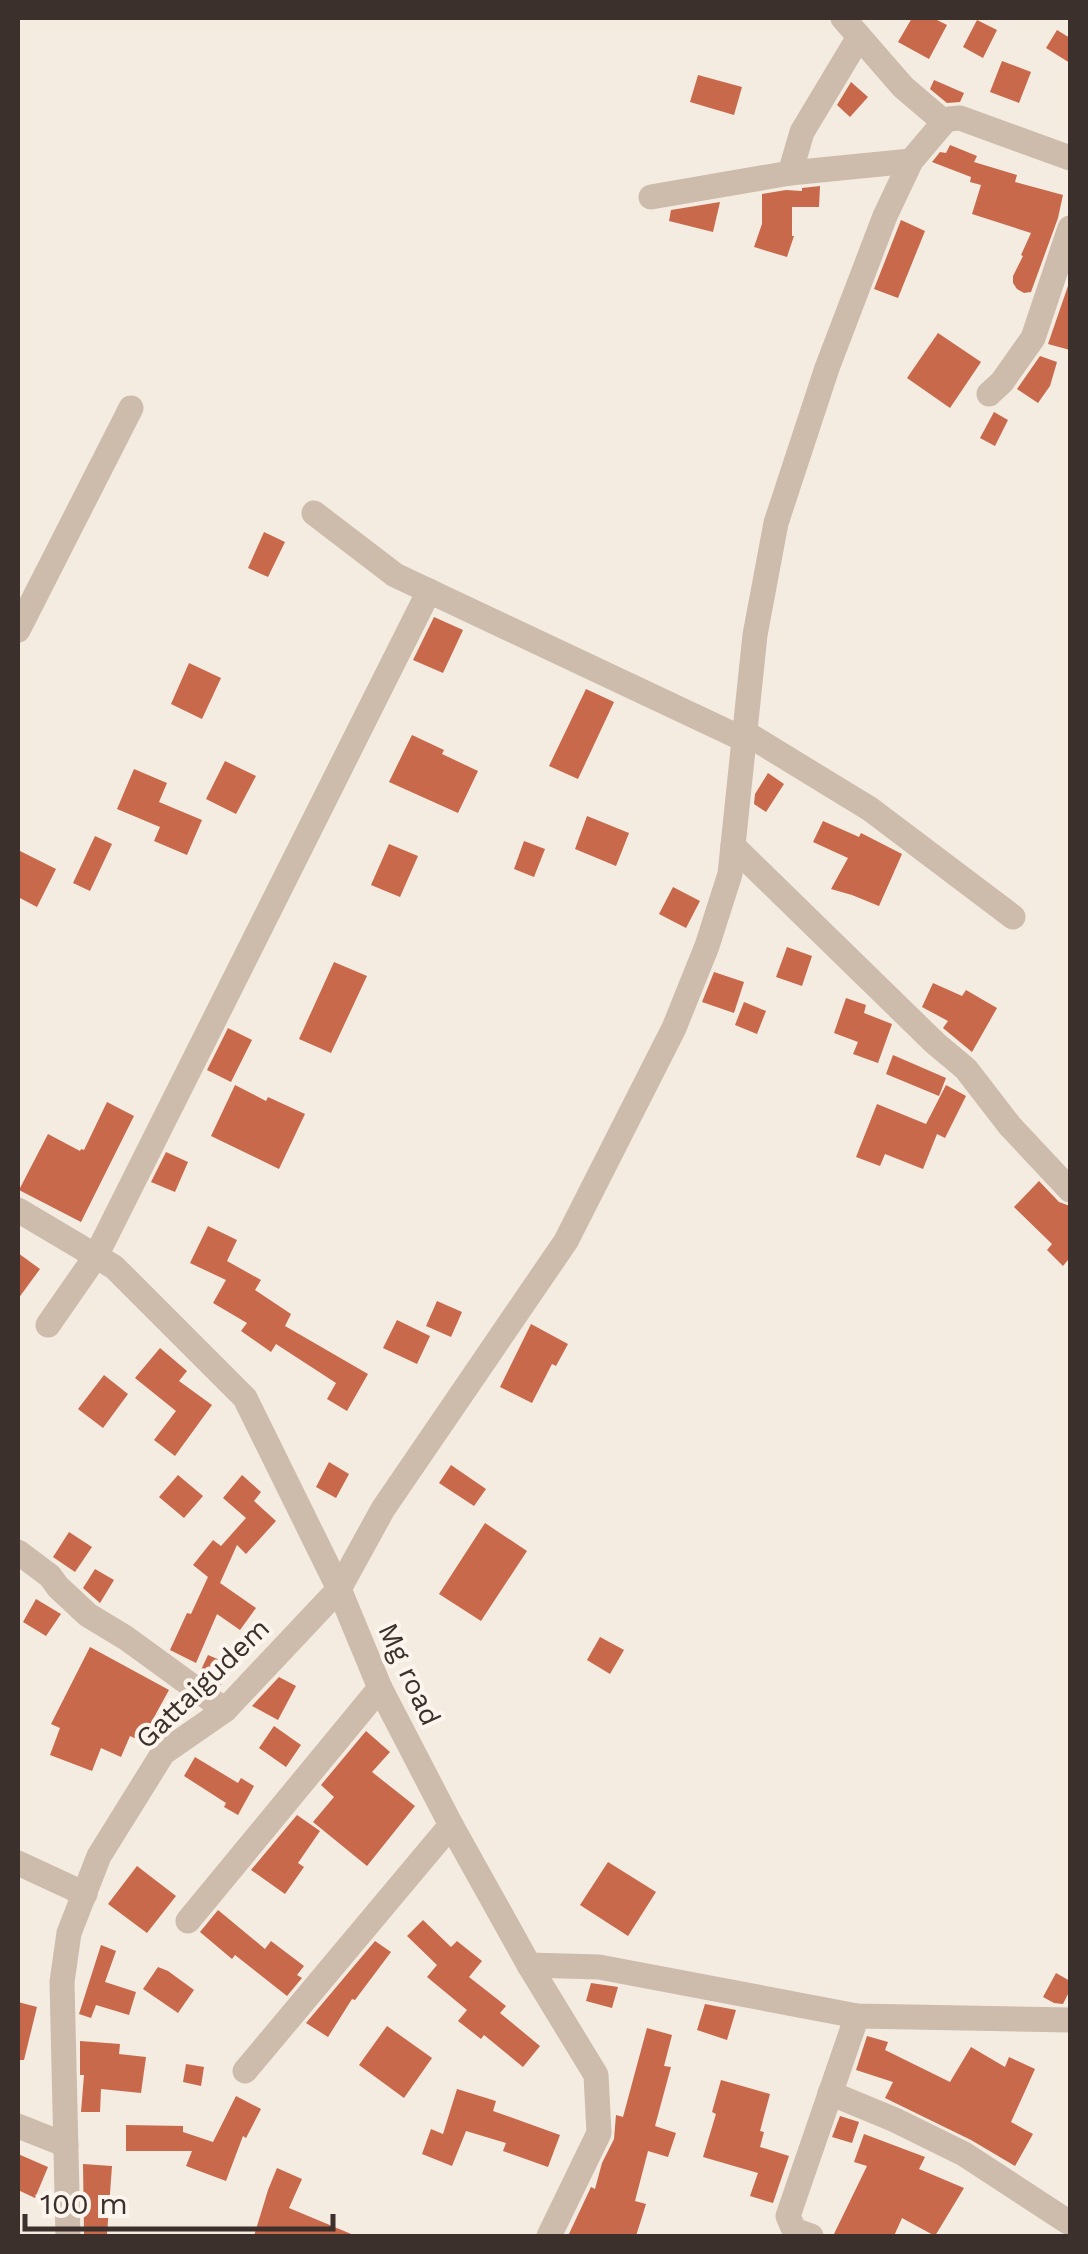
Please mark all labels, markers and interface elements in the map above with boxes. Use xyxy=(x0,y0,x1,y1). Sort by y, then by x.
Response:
street label: Gattaigudem xyxy=(129,1611,276,1755)
street label: Mg road xyxy=(372,1618,448,1731)
scale bar xyxy=(25,2169,332,2231)
text: 100 m xyxy=(40,2186,128,2221)

